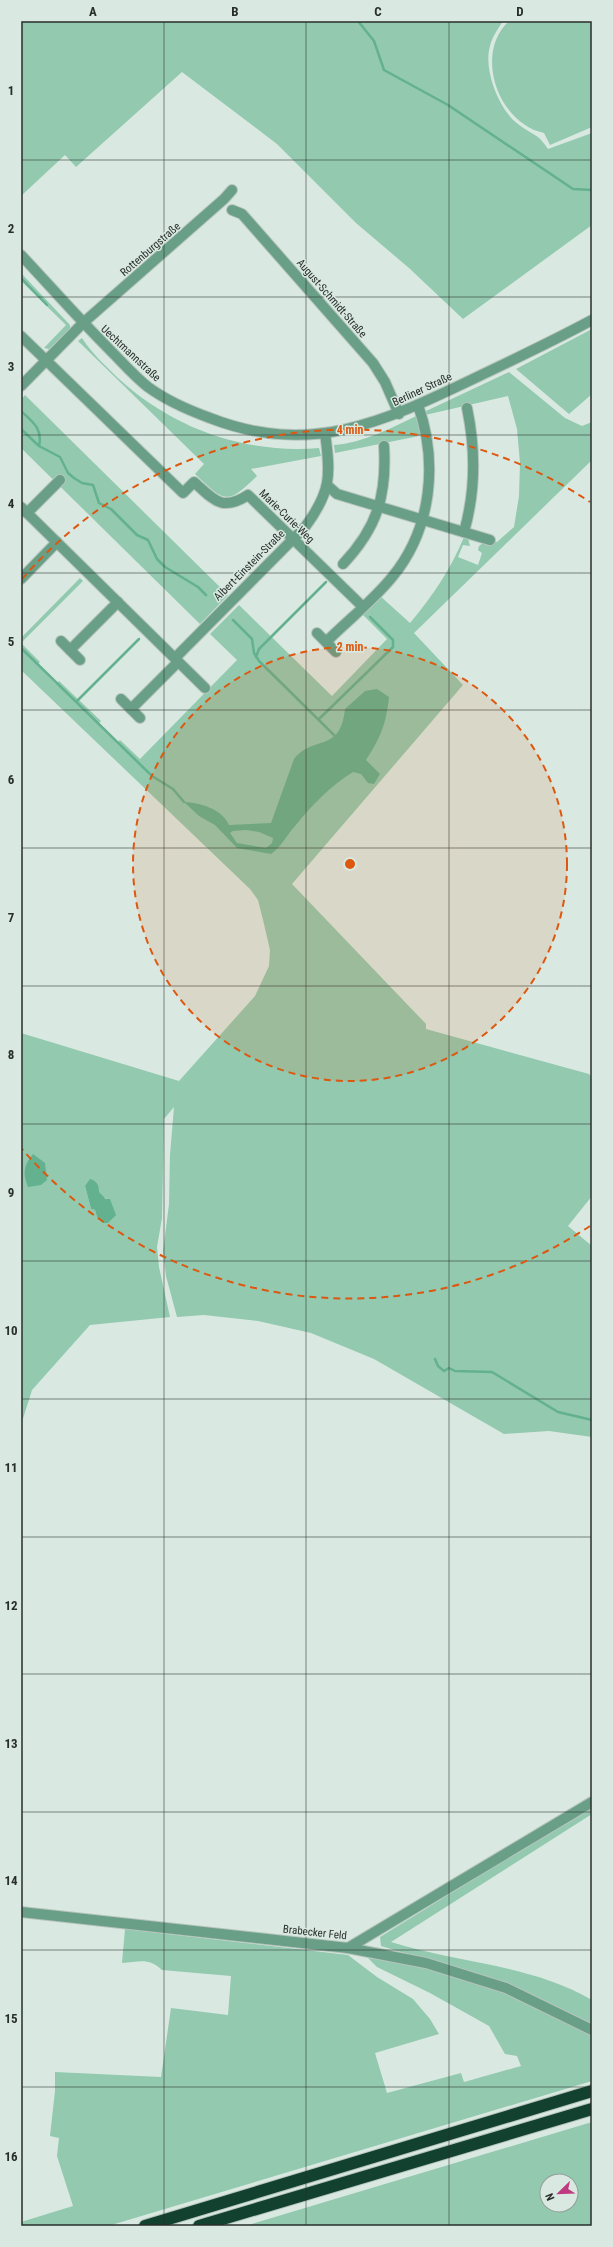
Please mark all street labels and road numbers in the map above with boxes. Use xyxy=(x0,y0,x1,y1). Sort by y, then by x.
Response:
street label: Rottenburgstraße xyxy=(118,220,183,279)
street label: August-Schmidt-Straße xyxy=(294,256,369,340)
street label: Uechtmannstraße xyxy=(98,322,163,384)
street label: Berliner Straße xyxy=(390,370,454,409)
street label: Marie-Curie-Weg xyxy=(256,487,317,546)
street label: Albert-Einstein-Straße xyxy=(211,527,287,603)
street label: Brabecker Feld xyxy=(282,1923,348,1942)

